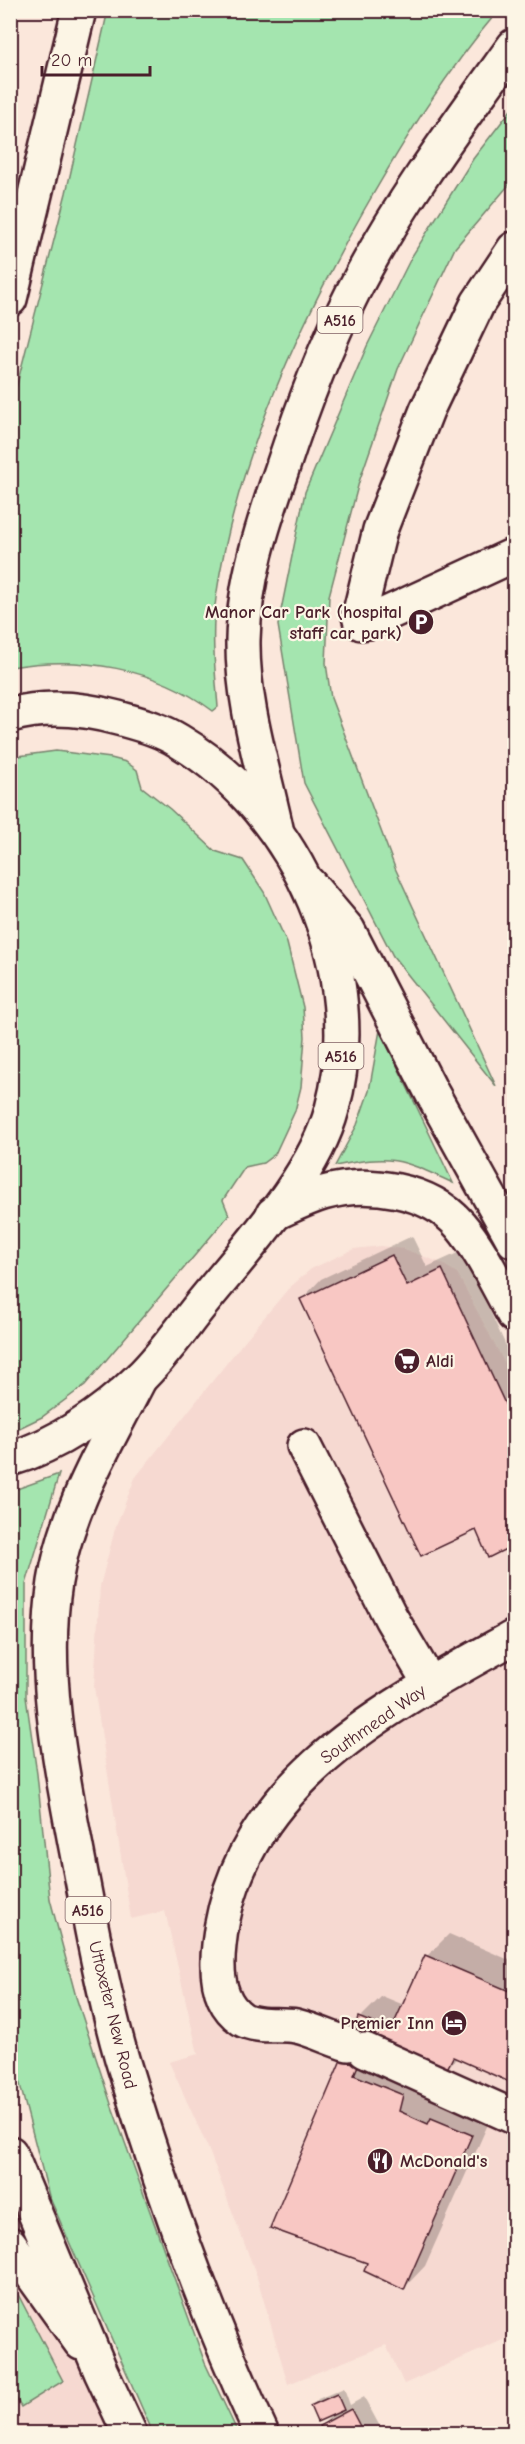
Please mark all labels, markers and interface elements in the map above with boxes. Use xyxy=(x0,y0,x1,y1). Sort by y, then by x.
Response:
scale bar xyxy=(42,39,150,77)
text: 20 m xyxy=(51,50,92,71)
road number: A516 xyxy=(318,307,362,333)
place label: Manor Car Park (hospital staff car park) xyxy=(205,602,402,644)
parking icon: Manor Car Park (hospital staff car park) xyxy=(406,607,436,637)
road number: A516 xyxy=(318,1043,364,1069)
supermarket icon: Aldi xyxy=(392,1346,422,1376)
place label: Aldi xyxy=(426,1351,454,1372)
street label: Southmead Way xyxy=(317,1680,431,1769)
road number: A516 xyxy=(66,1897,110,1923)
street label: Uttoxeter New Road xyxy=(84,1939,141,2091)
hotel icon: Premier Inn xyxy=(439,2008,469,2038)
place label: Premier Inn xyxy=(340,2013,434,2034)
restaurant icon: McDonald's xyxy=(365,2146,395,2176)
place label: McDonald's xyxy=(400,2151,488,2172)

